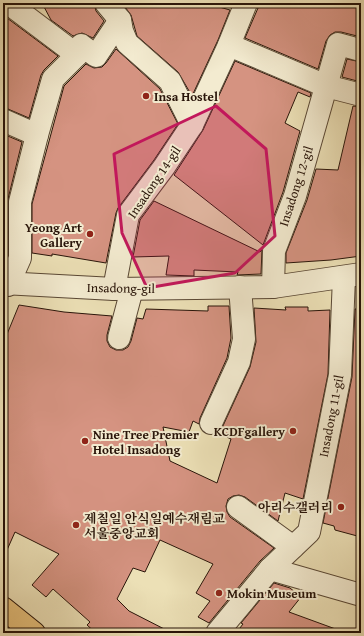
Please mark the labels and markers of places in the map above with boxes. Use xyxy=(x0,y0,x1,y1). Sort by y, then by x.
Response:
place label: Insa Hostel xyxy=(154,87,218,106)
marker: Insa Hostel xyxy=(141,91,151,101)
place label: Yeong Art Gallery xyxy=(25,218,82,252)
marker: Yeong Art Gallery xyxy=(85,229,95,239)
place label: KCDFgallery xyxy=(214,422,285,441)
place label: Nine Tree Premier Hotel Insadong xyxy=(93,425,199,459)
marker: KCDFgallery xyxy=(288,426,298,436)
marker: Nine Tree Premier Hotel Insadong xyxy=(80,436,90,446)
place label: 아리수갤러리 xyxy=(258,498,333,517)
marker: 아리수갤러리 xyxy=(336,502,346,512)
place label: 제칠일 안식일예수재림교 서울중앙교회 xyxy=(84,509,225,543)
marker: 제칠일 안식일예수재림교 서울중앙교회 xyxy=(71,520,81,530)
place label: Mokin Museum xyxy=(227,584,317,603)
marker: Mokin Museum xyxy=(214,588,224,598)

